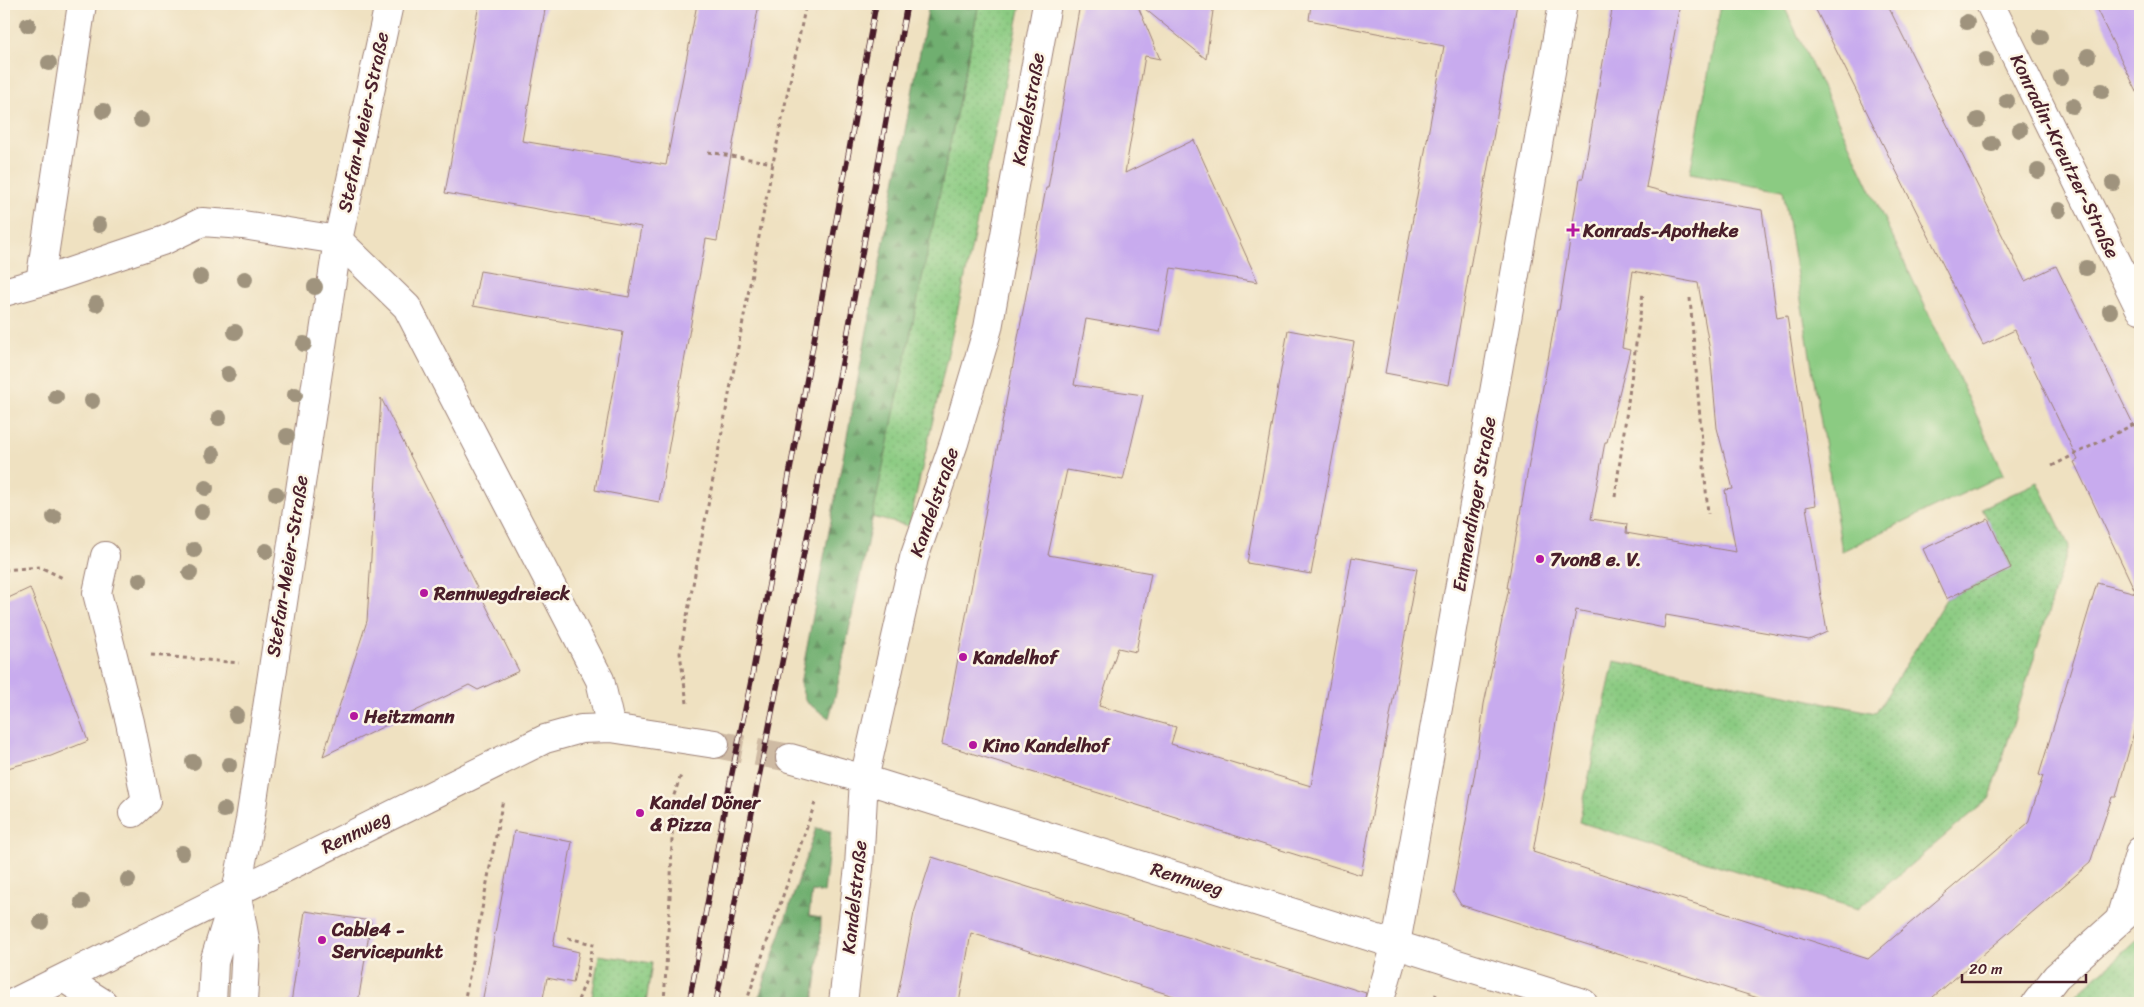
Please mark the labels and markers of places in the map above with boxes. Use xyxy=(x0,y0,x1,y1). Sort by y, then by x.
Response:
place label: Konrads-Apotheke xyxy=(1582,214,1739,247)
marker: Konrads-Apotheke xyxy=(1567,224,1579,236)
place label: 7von8 e. V. xyxy=(1550,543,1642,576)
marker: 7von8 e. V. xyxy=(1534,553,1546,565)
place label: Rennwegdreieck xyxy=(433,577,571,610)
marker: Rennwegdreieck xyxy=(418,587,430,599)
place label: Kandelhof xyxy=(972,641,1060,674)
marker: Kandelhof xyxy=(957,651,969,663)
place label: Heitzmann xyxy=(363,700,455,733)
marker: Heitzmann xyxy=(348,710,360,722)
place label: Kino Kandelhof xyxy=(982,729,1112,762)
marker: Kino Kandelhof xyxy=(967,739,979,751)
place label: Kandel Döner & Pizza xyxy=(649,786,762,841)
marker: Kandel Döner & Pizza xyxy=(634,807,646,819)
place label: Cable4 - Servicepunkt xyxy=(331,913,444,968)
marker: Cable4 - Servicepunkt xyxy=(316,934,328,946)

